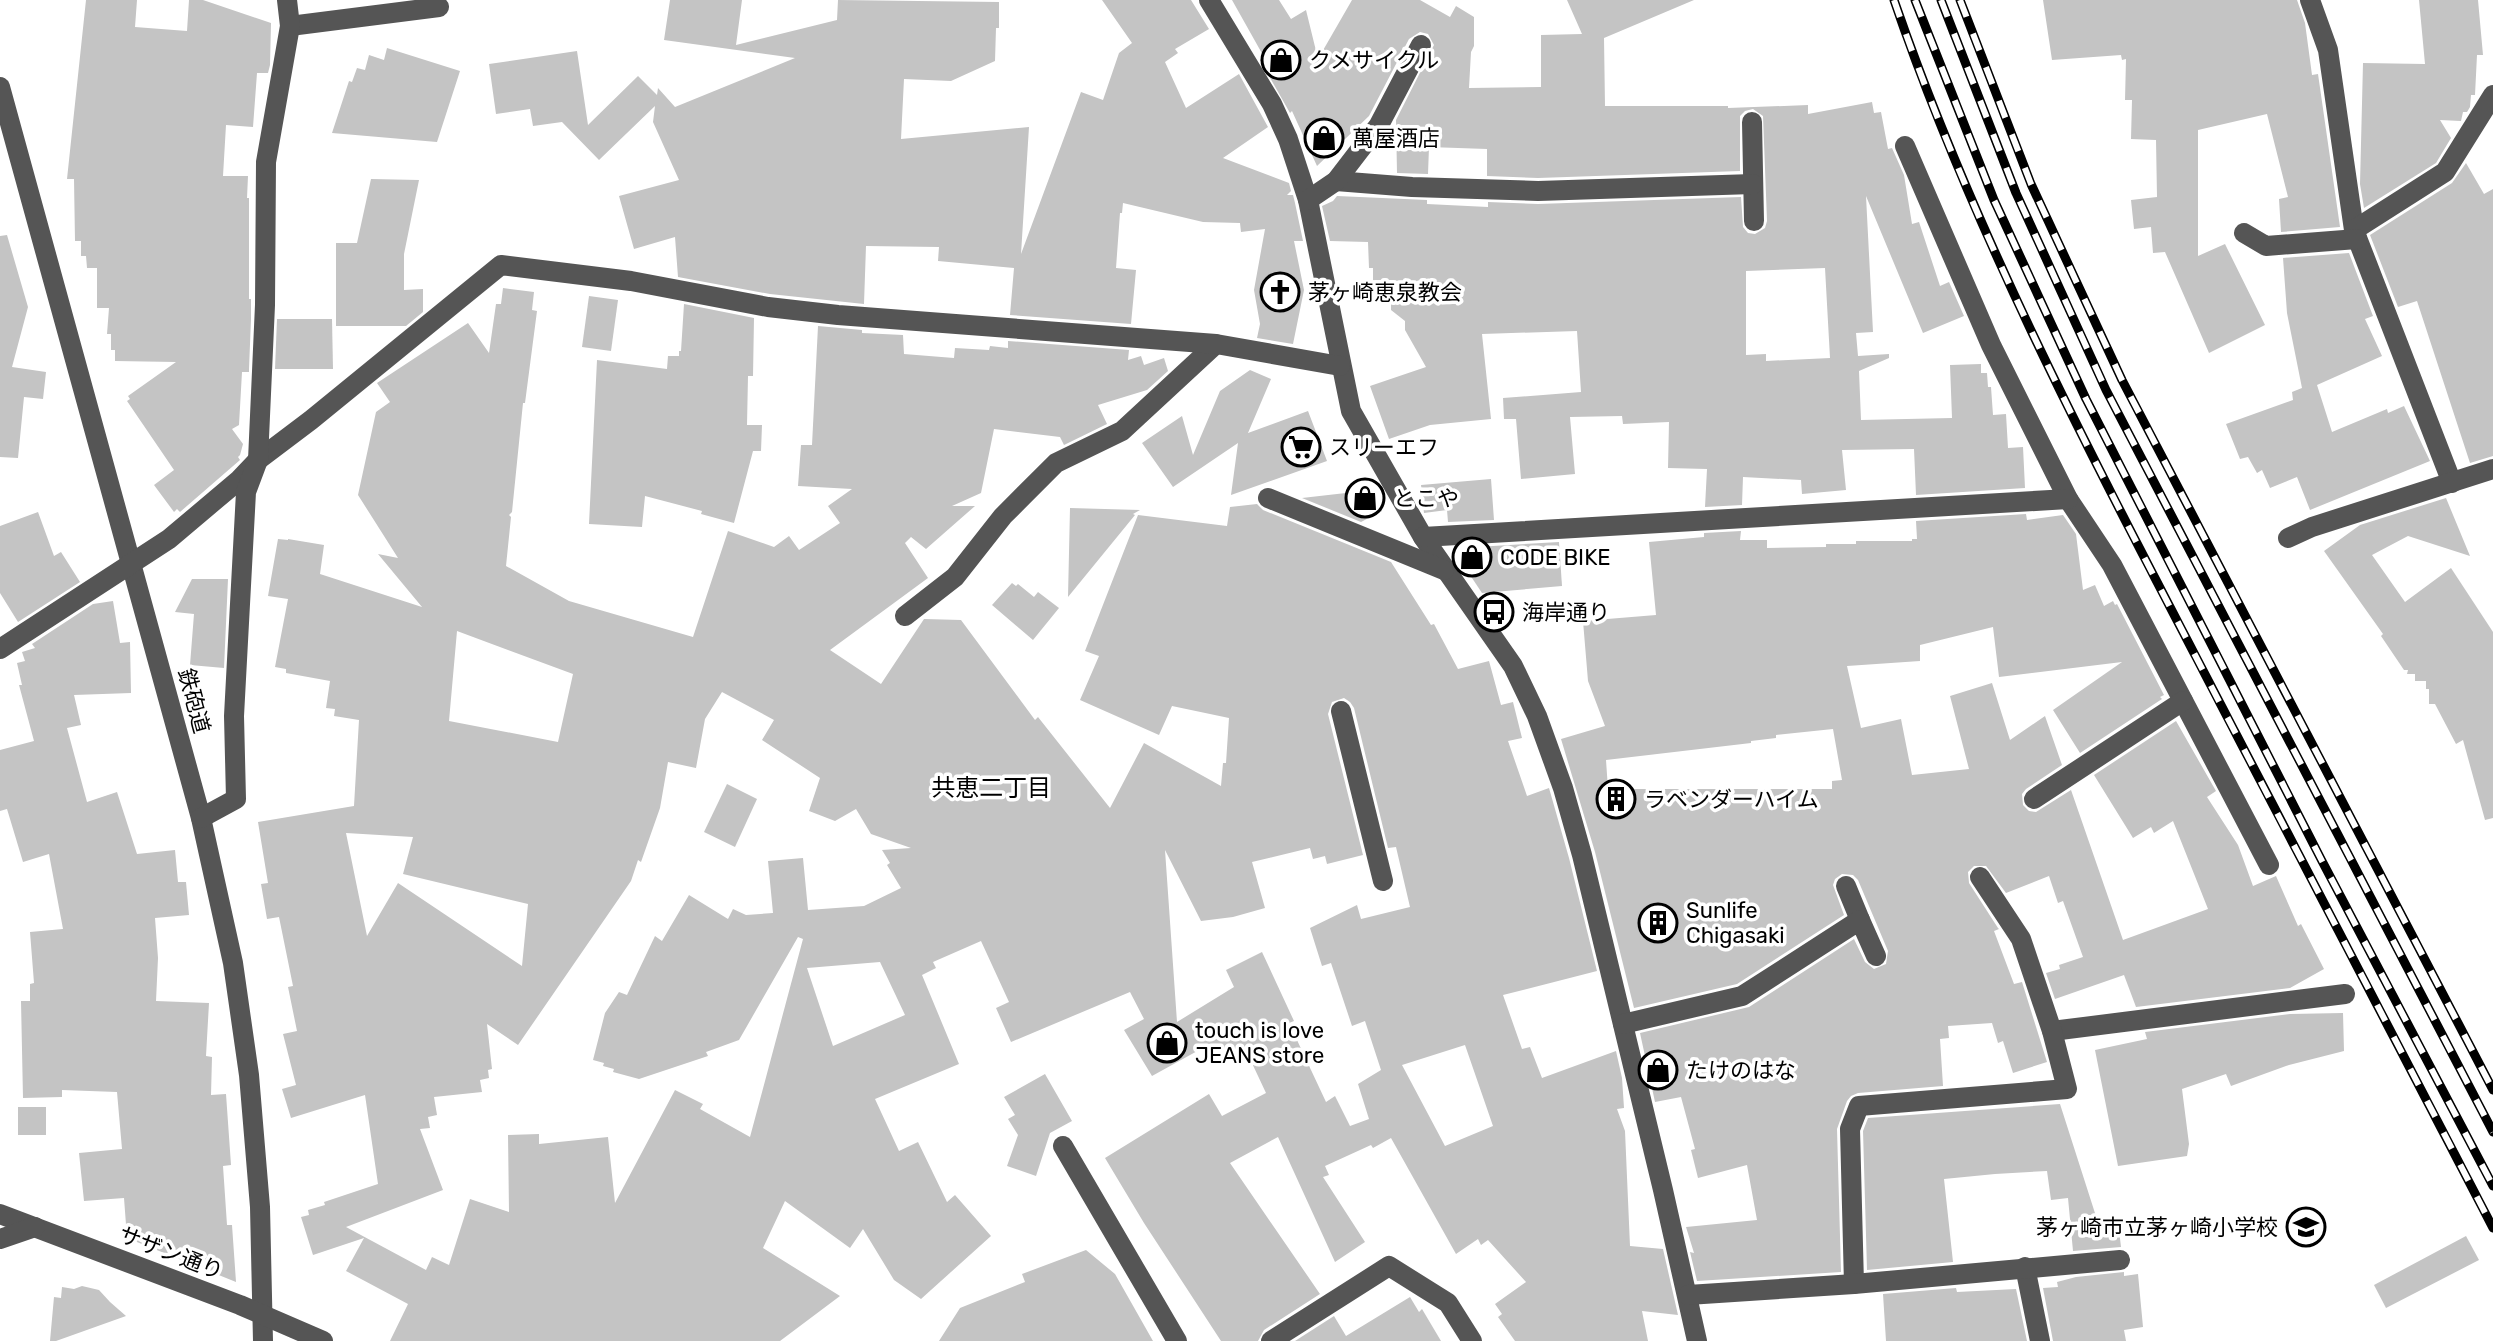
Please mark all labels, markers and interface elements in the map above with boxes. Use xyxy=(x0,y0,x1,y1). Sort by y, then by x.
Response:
shop icon: クメサイクル xyxy=(1260,39,1302,81)
place label: クメサイクル xyxy=(1309,47,1439,74)
shop icon: 萬屋酒店 xyxy=(1303,117,1345,159)
place label: 萬屋酒店 xyxy=(1352,125,1440,152)
church icon: 茅ヶ崎恵泉教会 xyxy=(1259,271,1301,313)
place label: 茅ヶ崎恵泉教会 xyxy=(1308,279,1462,306)
supermarket icon: スリーエフ xyxy=(1280,426,1322,468)
place label: スリーエフ xyxy=(1329,434,1439,461)
shop icon: とこや xyxy=(1344,477,1386,519)
place label: とこや xyxy=(1393,485,1459,512)
shop icon: CODE BIKE xyxy=(1451,536,1493,578)
place label: CODE BIKE xyxy=(1500,544,1611,571)
bus stop icon: 海岸通り xyxy=(1473,591,1515,633)
place label: 海岸通り xyxy=(1522,599,1610,626)
street label: 鉄砲道 xyxy=(172,666,216,736)
district label: 共恵二丁目 xyxy=(931,774,1051,802)
building icon: ラベンダーハイム xyxy=(1595,778,1637,820)
place label: ラベンダーハイム xyxy=(1644,786,1819,813)
place label: Sunlife Chigasaki xyxy=(1686,897,1785,949)
building icon: Sunlife Chigasaki xyxy=(1637,902,1679,944)
place label: touch is love JEANS store xyxy=(1195,1017,1324,1069)
shop icon: touch is love JEANS store xyxy=(1146,1022,1188,1064)
shop icon: たけのはな xyxy=(1637,1049,1679,1091)
place label: たけのはな xyxy=(1686,1057,1796,1084)
school or university icon: 茅ヶ崎市立茅ヶ崎小学校 xyxy=(2285,1206,2327,1248)
place label: 茅ヶ崎市立茅ヶ崎小学校 xyxy=(2036,1214,2278,1241)
street label: サザン通り xyxy=(115,1221,227,1285)

